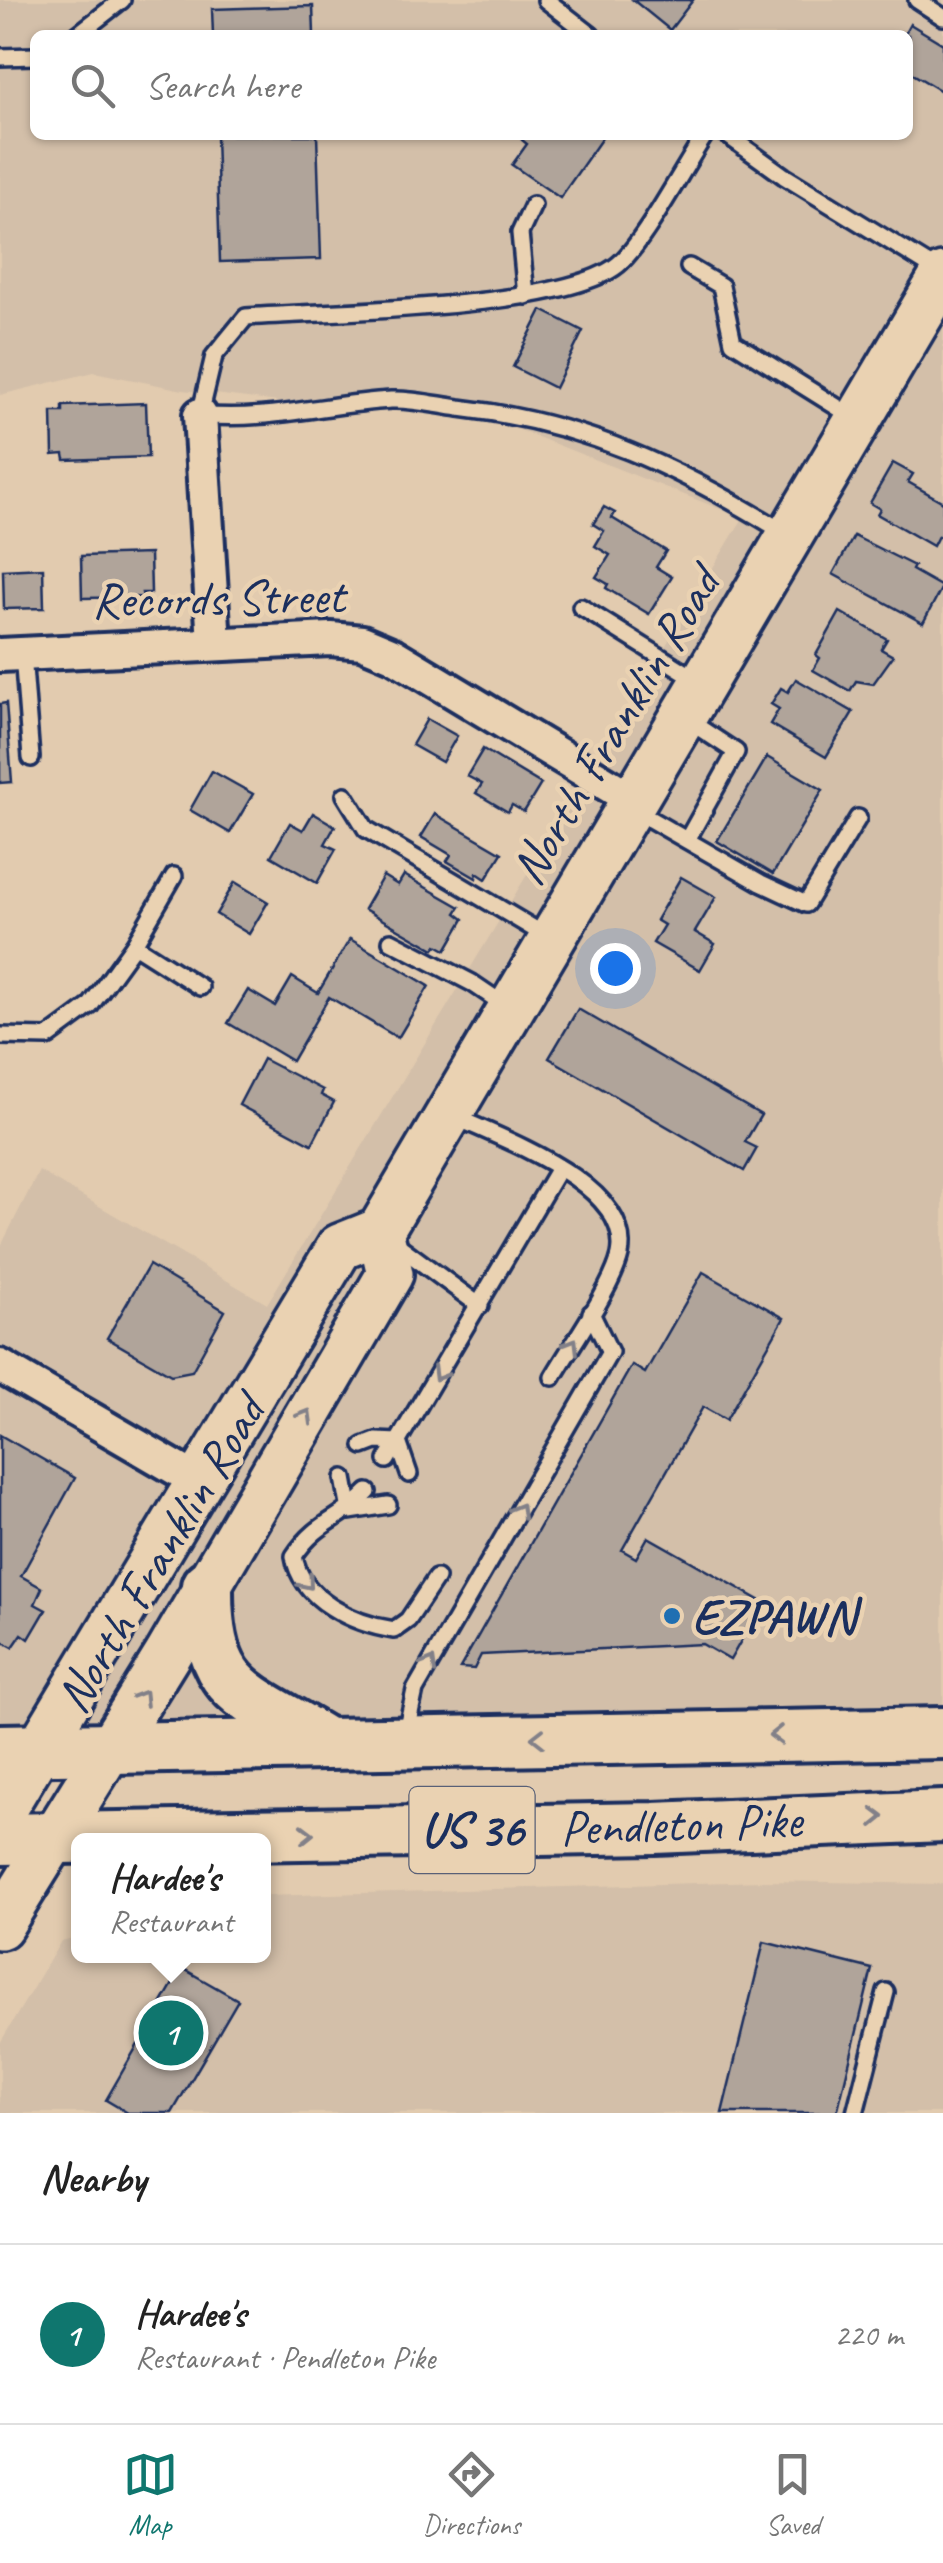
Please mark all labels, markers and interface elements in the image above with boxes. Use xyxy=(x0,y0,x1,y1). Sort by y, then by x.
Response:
search box xyxy=(30,30,913,140)
icon: search xyxy=(65,58,120,113)
text: Search here xyxy=(145,62,300,109)
street label: North Franklin Road xyxy=(496,551,737,896)
street label: Records Street xyxy=(91,564,349,632)
your location xyxy=(590,943,641,994)
one-way arrow xyxy=(560,1338,579,1356)
one-way arrow xyxy=(432,1363,451,1381)
street label: North Franklin Road xyxy=(41,1379,282,1724)
one-way arrow xyxy=(294,1409,313,1427)
one-way arrow xyxy=(507,1503,527,1521)
one-way arrow xyxy=(295,1572,313,1590)
place label: EZPAWN xyxy=(692,1585,863,1648)
marker: EZPAWN xyxy=(661,1605,683,1627)
one-way arrow xyxy=(418,1657,438,1675)
one-way arrow xyxy=(129,1689,148,1707)
one-way arrow xyxy=(767,1725,783,1746)
one-way arrow xyxy=(530,1727,546,1749)
road number: US 36 xyxy=(410,1787,534,1873)
street label: Pendleton Pike xyxy=(559,1788,806,1860)
one-way arrow xyxy=(870,1807,886,1828)
one-way arrow xyxy=(300,1823,316,1844)
popup xyxy=(71,1833,271,1963)
text: Hardee's xyxy=(109,1854,220,1901)
text: Restaurant xyxy=(109,1901,233,1942)
pin: 1 xyxy=(138,1996,204,2070)
text: Nearby xyxy=(40,2152,146,2205)
text: Hardee's xyxy=(135,2290,246,2337)
text: 1 xyxy=(65,2314,80,2355)
text: 220 m xyxy=(834,2314,903,2355)
text: Restaurant · Pendleton Pike xyxy=(135,2337,435,2378)
tab: Map xyxy=(123,2447,178,2542)
tab: Directions xyxy=(423,2447,520,2542)
tab: Saved xyxy=(765,2447,820,2542)

